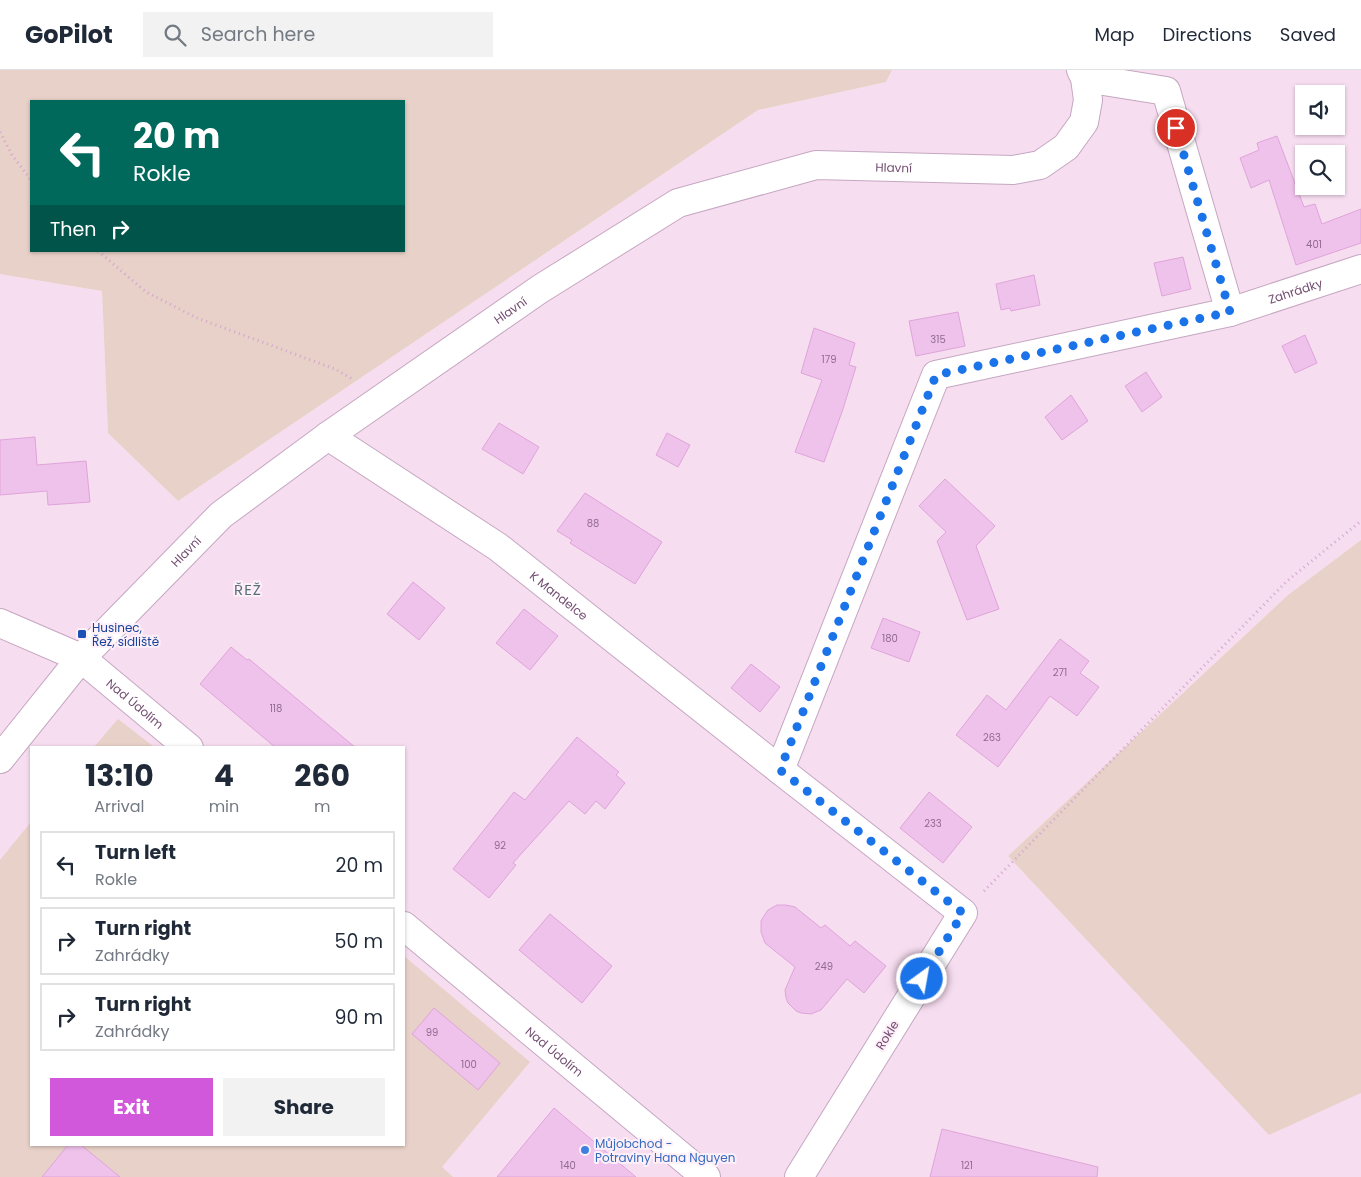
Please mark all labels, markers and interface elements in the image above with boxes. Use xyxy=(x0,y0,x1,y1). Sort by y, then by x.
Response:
search box xyxy=(143,12,493,57)
text: GoPilot xyxy=(25,18,113,51)
icon: search xyxy=(161,21,189,49)
text: Search here xyxy=(201,21,315,48)
text: Map xyxy=(1095,22,1134,47)
text: Directions xyxy=(1162,22,1252,47)
text: Saved xyxy=(1280,22,1336,47)
map controls xyxy=(1295,85,1345,195)
button: sound xyxy=(1295,85,1345,135)
pin xyxy=(1155,107,1197,149)
text: 20 m xyxy=(133,111,220,160)
icon: arrive xyxy=(1162,114,1190,142)
icon: left xyxy=(50,120,115,185)
button: search xyxy=(1295,145,1345,195)
text: Rokle xyxy=(133,158,191,189)
street label: Hlavní xyxy=(875,158,912,176)
icon: right xyxy=(106,215,134,243)
text: Then xyxy=(50,216,96,243)
house number: 401 xyxy=(1306,237,1322,252)
street label: Zahrádky xyxy=(1266,274,1325,307)
street label: Hlavní xyxy=(490,292,530,327)
house number: 315 xyxy=(930,332,946,347)
house number: 179 xyxy=(822,352,836,367)
house number: 88 xyxy=(587,516,599,531)
street label: Hlavní xyxy=(167,532,205,570)
street label: K Mandelce xyxy=(526,567,592,624)
district label: ŘEŽ xyxy=(234,579,262,600)
place label: Husinec, Řež, sídliště xyxy=(92,619,159,650)
marker: Husinec, Řež, sídliště xyxy=(76,628,88,640)
house number: 180 xyxy=(882,631,898,646)
house number: 271 xyxy=(1053,665,1067,680)
street label: Nad Údolím xyxy=(103,674,168,732)
house number: 118 xyxy=(270,701,282,716)
house number: 263 xyxy=(983,730,1001,745)
text: 13:10 xyxy=(85,754,154,797)
text: 4 xyxy=(214,754,234,797)
text: 260 xyxy=(294,754,350,797)
text: Arrival xyxy=(94,795,145,818)
text: min xyxy=(209,795,239,818)
text: m xyxy=(314,795,330,818)
house number: 233 xyxy=(924,816,942,831)
house number: 92 xyxy=(494,838,506,853)
text: Turn left xyxy=(95,839,176,866)
icon: left xyxy=(52,851,80,879)
text: 20 m xyxy=(335,852,383,879)
text: Rokle xyxy=(95,868,137,891)
text: Turn right xyxy=(95,915,191,942)
icon: right xyxy=(52,927,80,955)
text: 50 m xyxy=(334,928,383,955)
text: Zahrádky xyxy=(95,944,170,967)
position arrow xyxy=(895,952,947,1004)
house number: 249 xyxy=(815,959,833,974)
text: Turn right xyxy=(95,991,191,1018)
icon: right xyxy=(52,1003,80,1031)
text: 90 m xyxy=(334,1004,383,1031)
street label: Rokle xyxy=(871,1017,903,1053)
text: Zahrádky xyxy=(95,1020,170,1043)
street label: Nad Údolím xyxy=(522,1022,587,1080)
house number: 99 xyxy=(426,1025,438,1040)
house number: 100 xyxy=(461,1057,477,1072)
button: Exit xyxy=(50,1078,213,1136)
button: Share xyxy=(223,1078,385,1136)
place label: Můjobchod - Potraviny Hana Nguyen xyxy=(595,1135,735,1166)
marker: Můjobchod - Potraviny Hana Nguyen xyxy=(579,1144,591,1156)
house number: 140 xyxy=(560,1158,576,1173)
house number: 121 xyxy=(961,1158,973,1173)

